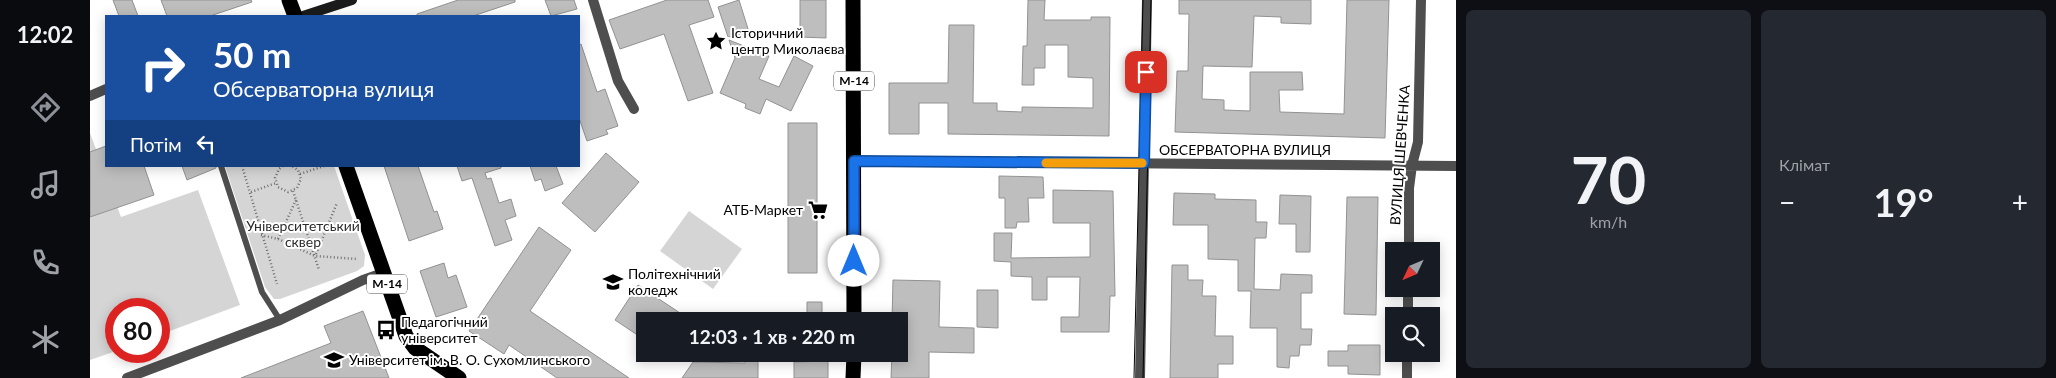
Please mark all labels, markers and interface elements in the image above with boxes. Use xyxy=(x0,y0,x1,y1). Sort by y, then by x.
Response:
text: 12:02 xyxy=(17,21,73,48)
place label: Історичний центр Миколаєва xyxy=(731,24,845,57)
place icon: Історичний центр Миколаєва xyxy=(705,30,727,52)
text: 50 m xyxy=(213,33,291,75)
icon: right xyxy=(130,35,195,100)
pin xyxy=(1125,51,1167,93)
icon: arrive xyxy=(1132,58,1160,86)
road number: М-14 xyxy=(834,72,874,90)
text: Обсерваторна вулиця xyxy=(213,75,434,102)
street label: ВУЛИЦЯ ШЕВЧЕНКА xyxy=(1386,84,1413,226)
icon: directions xyxy=(28,90,63,125)
icon: left xyxy=(192,130,220,158)
text: Потім xyxy=(130,133,182,156)
text: 70 xyxy=(1571,140,1646,218)
street label: ОБСЕРВАТОРНА ВУЛИЦЯ xyxy=(1159,141,1331,158)
text: Клімат xyxy=(1779,155,1830,174)
icon: music xyxy=(28,167,63,202)
text: 19° xyxy=(1874,179,1933,225)
text: − xyxy=(1779,185,1795,219)
text: + xyxy=(2012,185,2028,219)
supermarket icon: АТБ-Маркет xyxy=(807,199,829,221)
place label: АТБ-Маркет xyxy=(723,201,803,218)
text: km/h xyxy=(1590,212,1627,231)
park label: Університетський сквер xyxy=(246,217,360,250)
position arrow xyxy=(827,234,879,286)
north arrow xyxy=(1385,242,1440,298)
map controls xyxy=(1385,242,1440,362)
icon: phone xyxy=(28,245,63,280)
place label: Політехнічний коледж xyxy=(628,265,721,298)
school or university icon: Політехнічний коледж xyxy=(602,271,624,293)
road number: М-14 xyxy=(367,274,407,294)
speed limit sign: 80 xyxy=(105,298,170,363)
button: search xyxy=(1385,307,1440,362)
place label: Педагогічний університет xyxy=(401,313,488,346)
bus stop icon: Педагогічний університет xyxy=(375,319,397,341)
icon: climate xyxy=(28,322,63,357)
text: 12:03 · 1 хв · 220 m xyxy=(689,325,855,348)
school or university icon: Університет ім. В. О. Сухомлинського xyxy=(323,349,345,371)
place label: Університет ім. В. О. Сухомлинського xyxy=(349,351,590,368)

